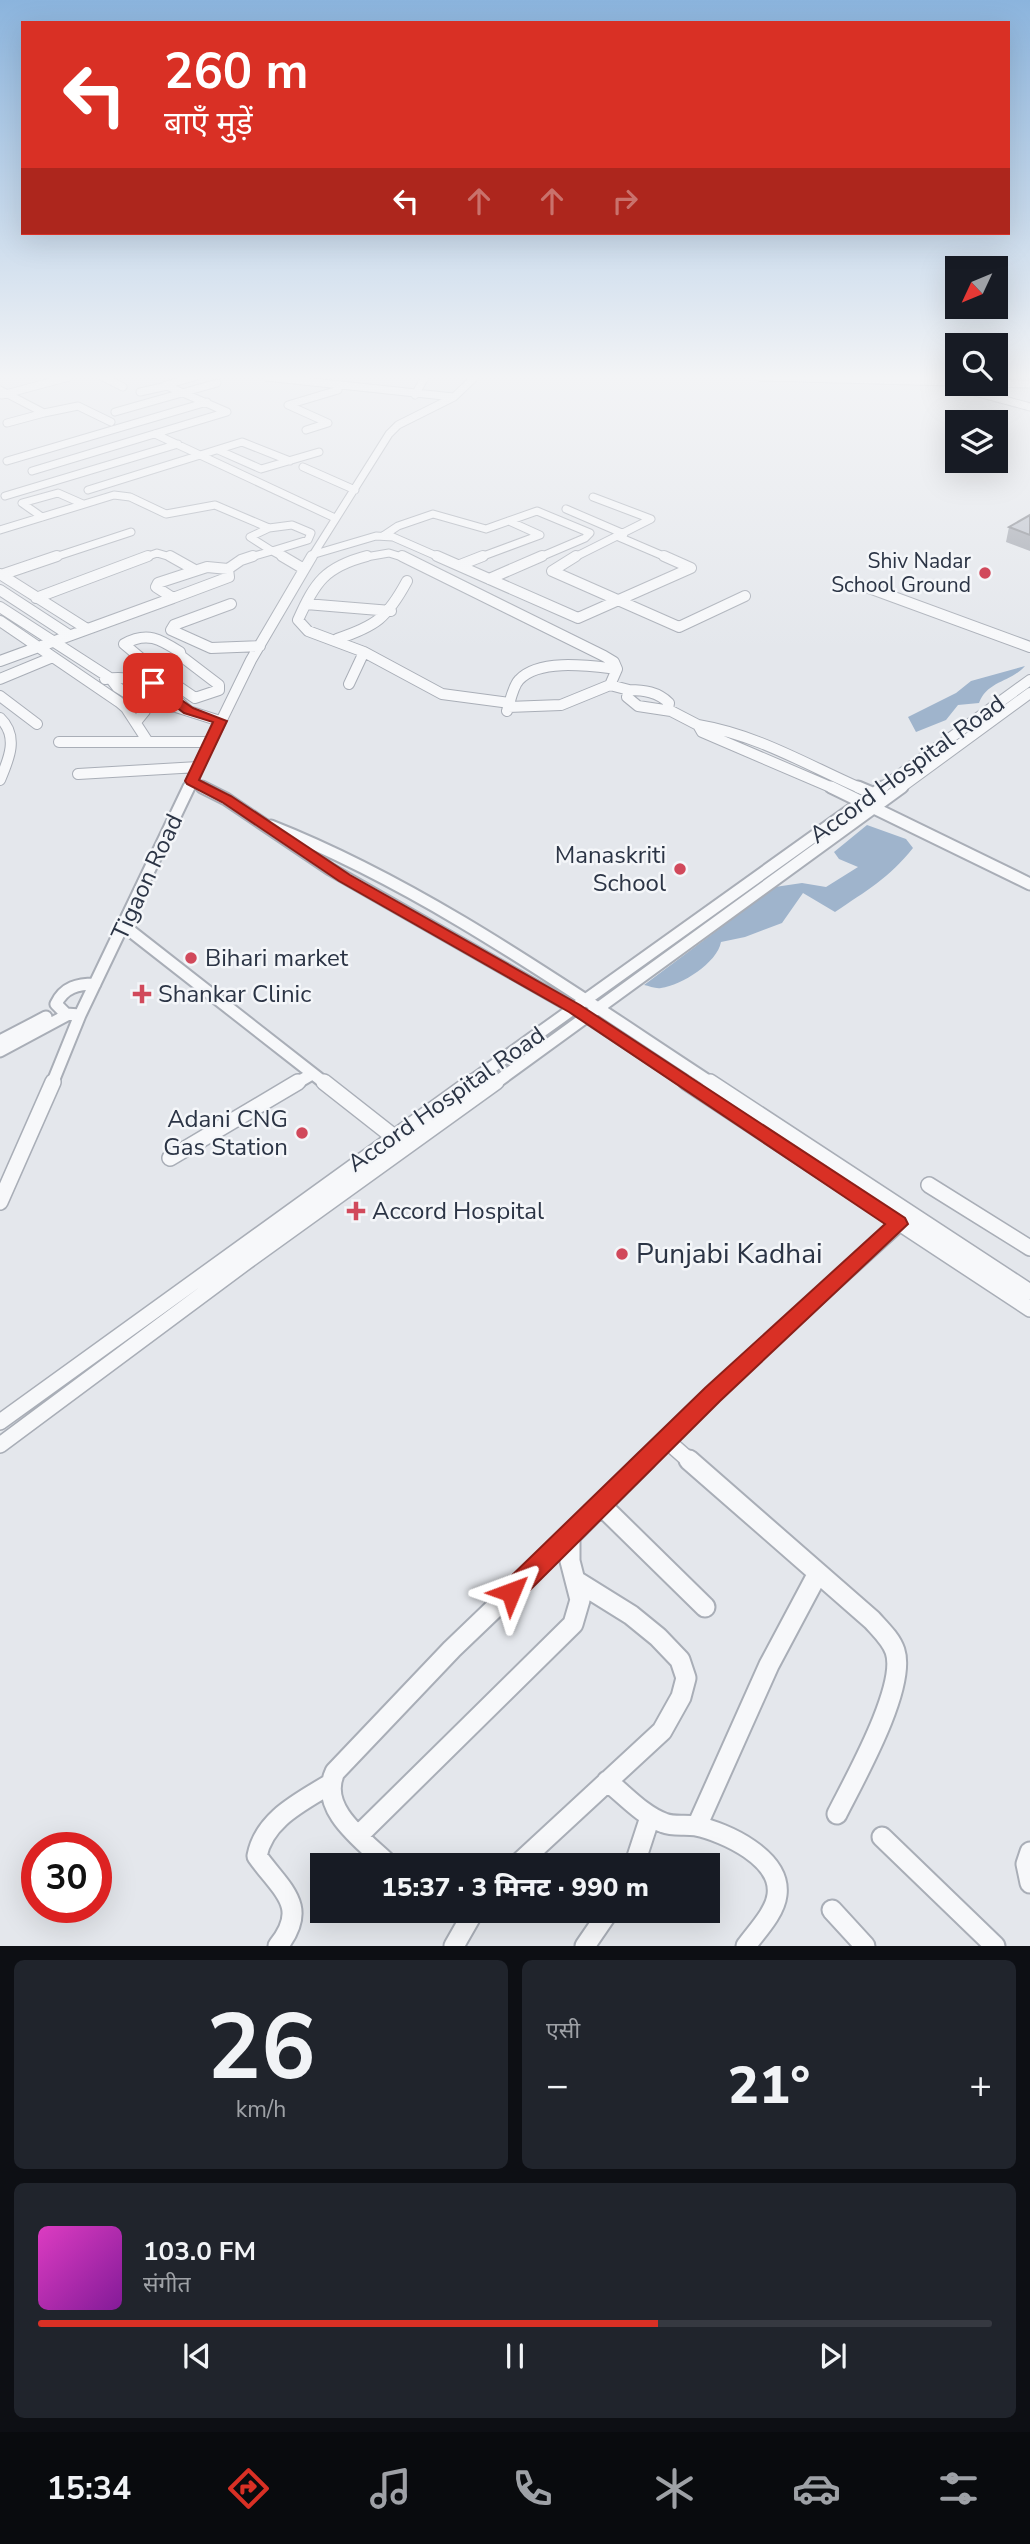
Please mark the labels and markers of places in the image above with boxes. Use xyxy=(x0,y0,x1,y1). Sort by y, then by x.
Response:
place label: Shiv Nadar School Ground xyxy=(831,547,971,599)
marker: Shiv Nadar School Ground xyxy=(977,565,993,581)
pin xyxy=(123,653,183,713)
place label: Manaskriti School xyxy=(555,839,666,899)
marker: Manaskriti School xyxy=(672,861,688,877)
place label: Bihari market xyxy=(205,942,349,974)
marker: Bihari market xyxy=(183,950,199,966)
place label: Shankar Clinic xyxy=(158,978,311,1010)
marker: Shankar Clinic xyxy=(132,984,152,1004)
place label: Adani CNG Gas Station xyxy=(163,1103,288,1163)
marker: Adani CNG Gas Station xyxy=(294,1125,310,1141)
place label: Accord Hospital xyxy=(372,1195,544,1227)
marker: Accord Hospital xyxy=(346,1201,366,1221)
place label: Punjabi Kadhai xyxy=(636,1235,823,1273)
marker: Punjabi Kadhai xyxy=(614,1246,630,1262)

